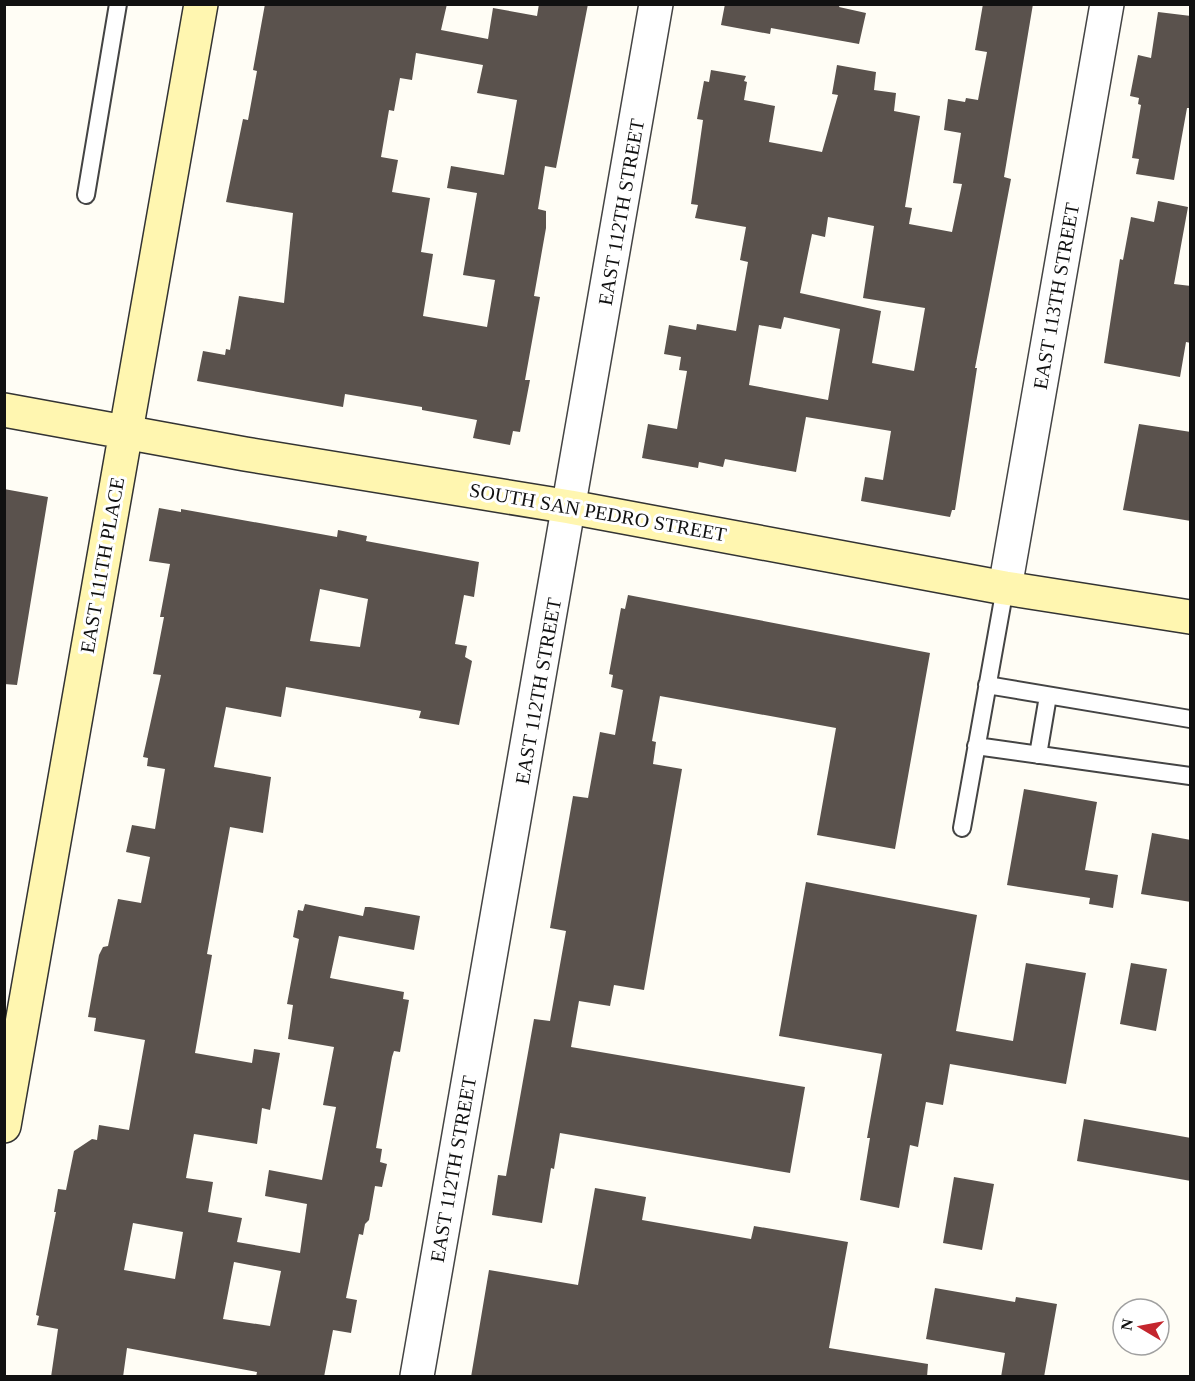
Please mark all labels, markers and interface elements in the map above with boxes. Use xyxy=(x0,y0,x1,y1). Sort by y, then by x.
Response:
street label: EAST 112TH STREET xyxy=(594,117,648,307)
street label: EAST 113TH STREET xyxy=(1029,201,1083,391)
street label: EAST 111TH PLACE xyxy=(76,475,128,655)
street label: SOUTH SAN PEDRO STREET xyxy=(468,479,728,545)
street label: EAST 112TH STREET xyxy=(511,596,565,786)
street label: EAST 112TH STREET xyxy=(426,1074,480,1264)
north arrow xyxy=(1111,1297,1171,1357)
text: N xyxy=(1117,1317,1136,1332)

